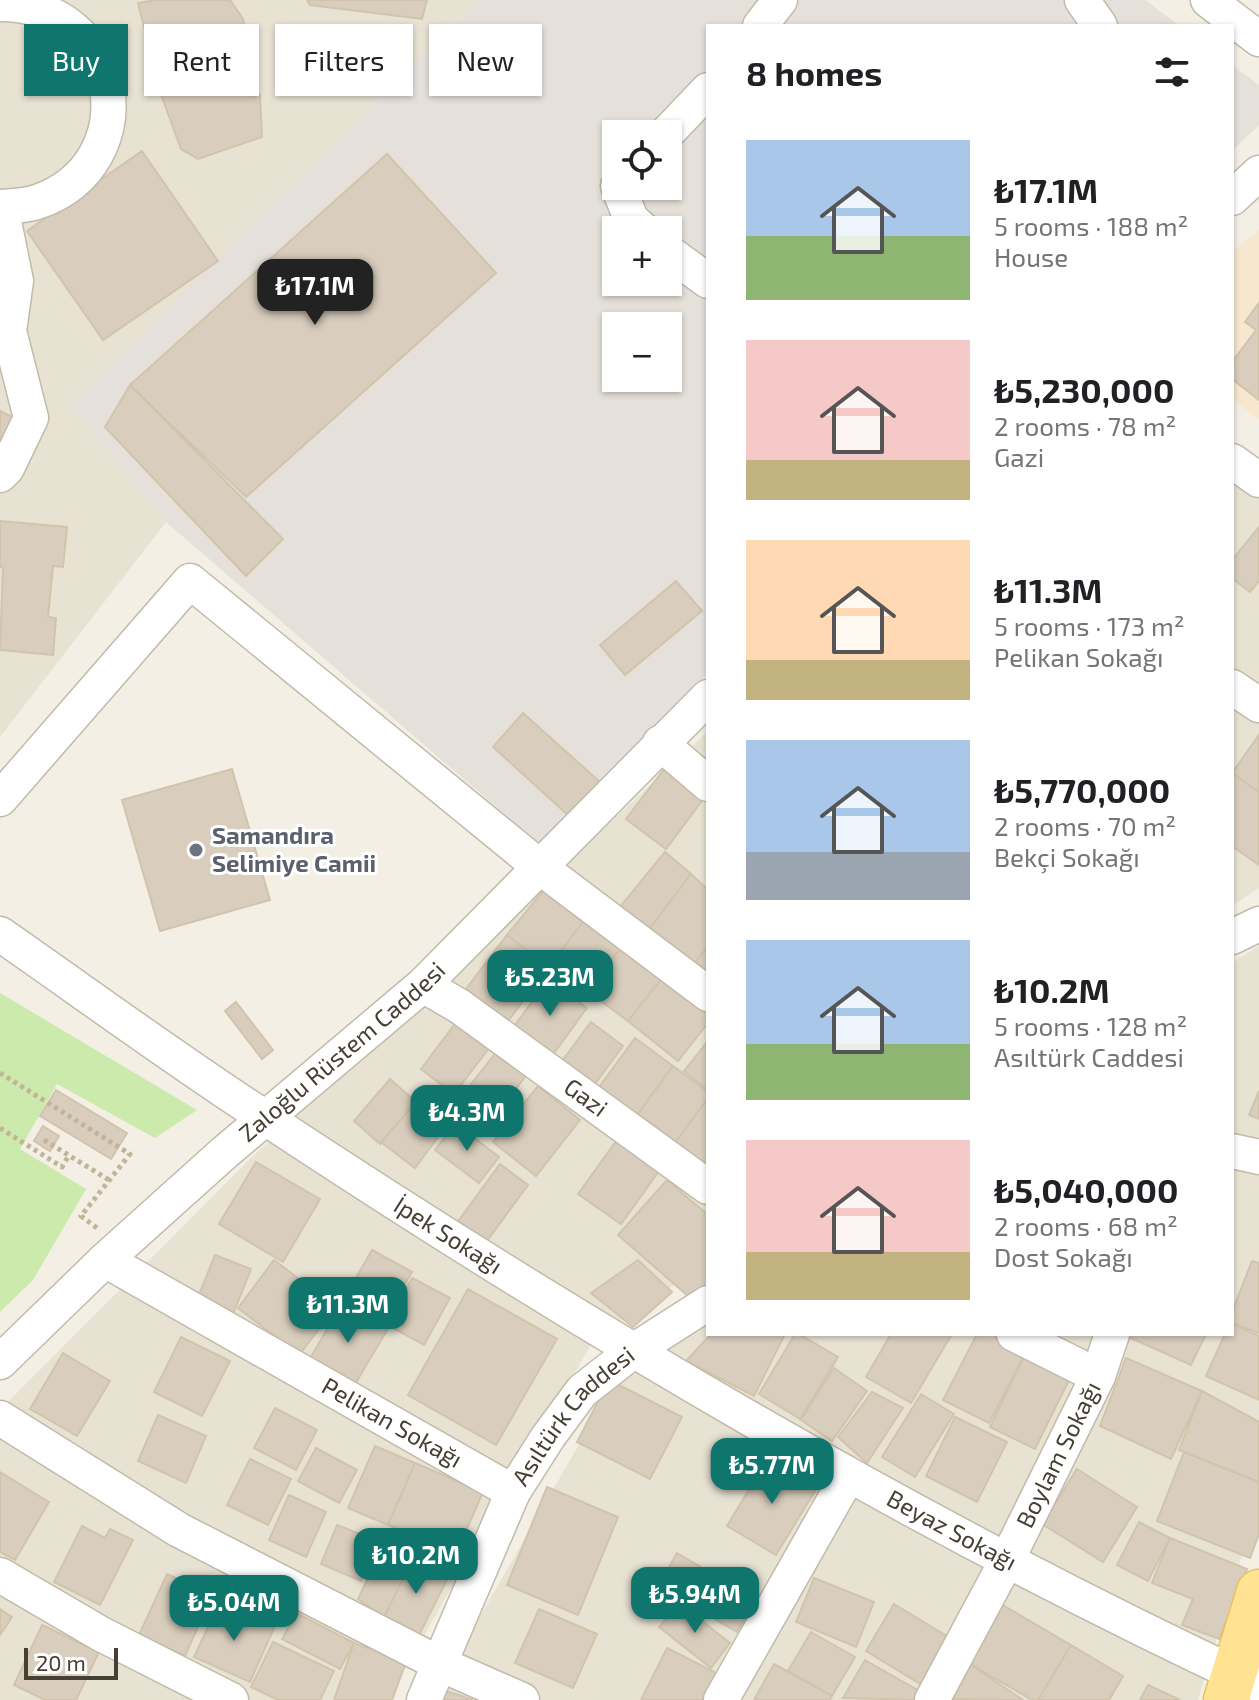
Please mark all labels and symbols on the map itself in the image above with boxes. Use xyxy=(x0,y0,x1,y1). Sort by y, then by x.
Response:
pin: ₺17.1M xyxy=(250,259,380,327)
place label: Samandıra Selimiye Camii xyxy=(212,820,376,877)
marker: Samandıra Selimiye Camii xyxy=(187,841,205,859)
pin: ₺5.23M xyxy=(485,950,615,1018)
street label: Zaloğlu Rüstem Caddesi xyxy=(233,955,451,1147)
street label: Gazi xyxy=(559,1071,614,1122)
pin: ₺4.3M xyxy=(411,1085,523,1153)
street label: İpek Sokağı xyxy=(389,1189,508,1279)
pin: ₺11.3M xyxy=(283,1277,413,1345)
street label: Asıltürk Caddesi xyxy=(505,1340,640,1490)
street label: Pelikan Sokağı xyxy=(317,1370,468,1473)
street label: Boylam Sokağı xyxy=(1009,1376,1106,1532)
pin: ₺5.77M xyxy=(707,1438,837,1506)
street label: Beyaz Sokağı xyxy=(882,1483,1022,1576)
pin: ₺10.2M xyxy=(351,1528,481,1596)
pin: ₺5.94M xyxy=(630,1567,760,1635)
pin: ₺5.04M xyxy=(169,1575,299,1643)
scale bar xyxy=(24,1644,118,1680)

